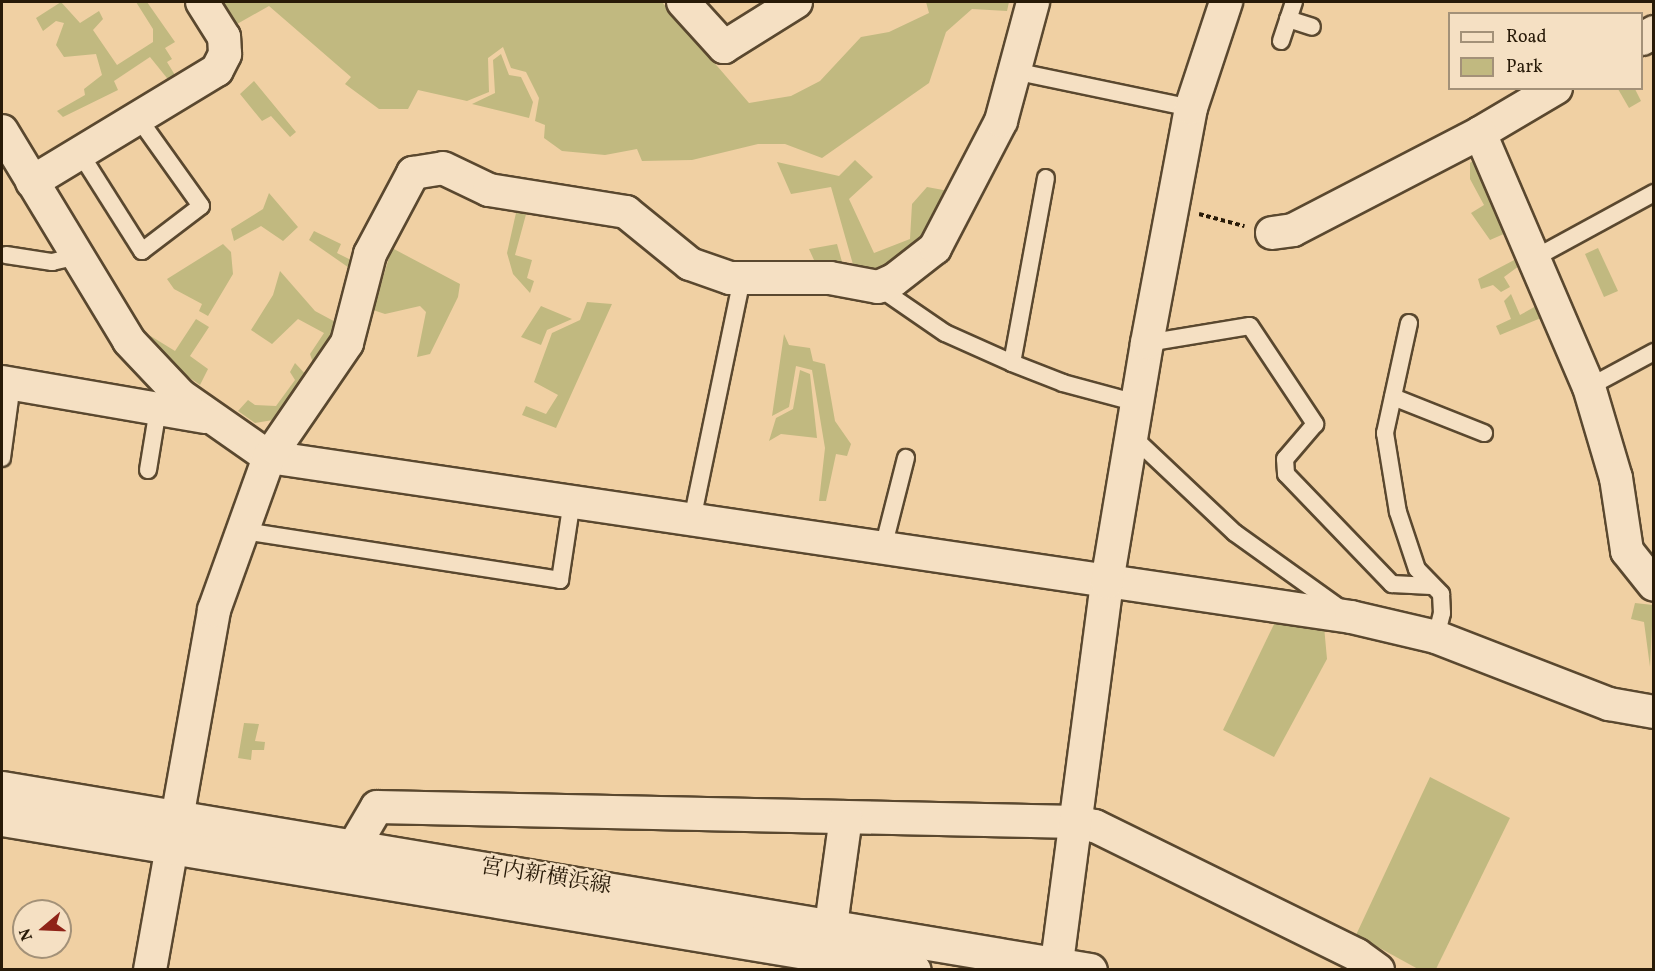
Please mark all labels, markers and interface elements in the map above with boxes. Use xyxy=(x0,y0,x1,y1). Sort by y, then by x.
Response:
legend xyxy=(1448,12,1643,90)
text: Road xyxy=(1506,25,1547,50)
text: Park xyxy=(1506,55,1543,80)
street label: 宮内新横浜線 xyxy=(479,854,613,900)
north arrow xyxy=(12,899,72,959)
text: N xyxy=(15,925,39,943)

